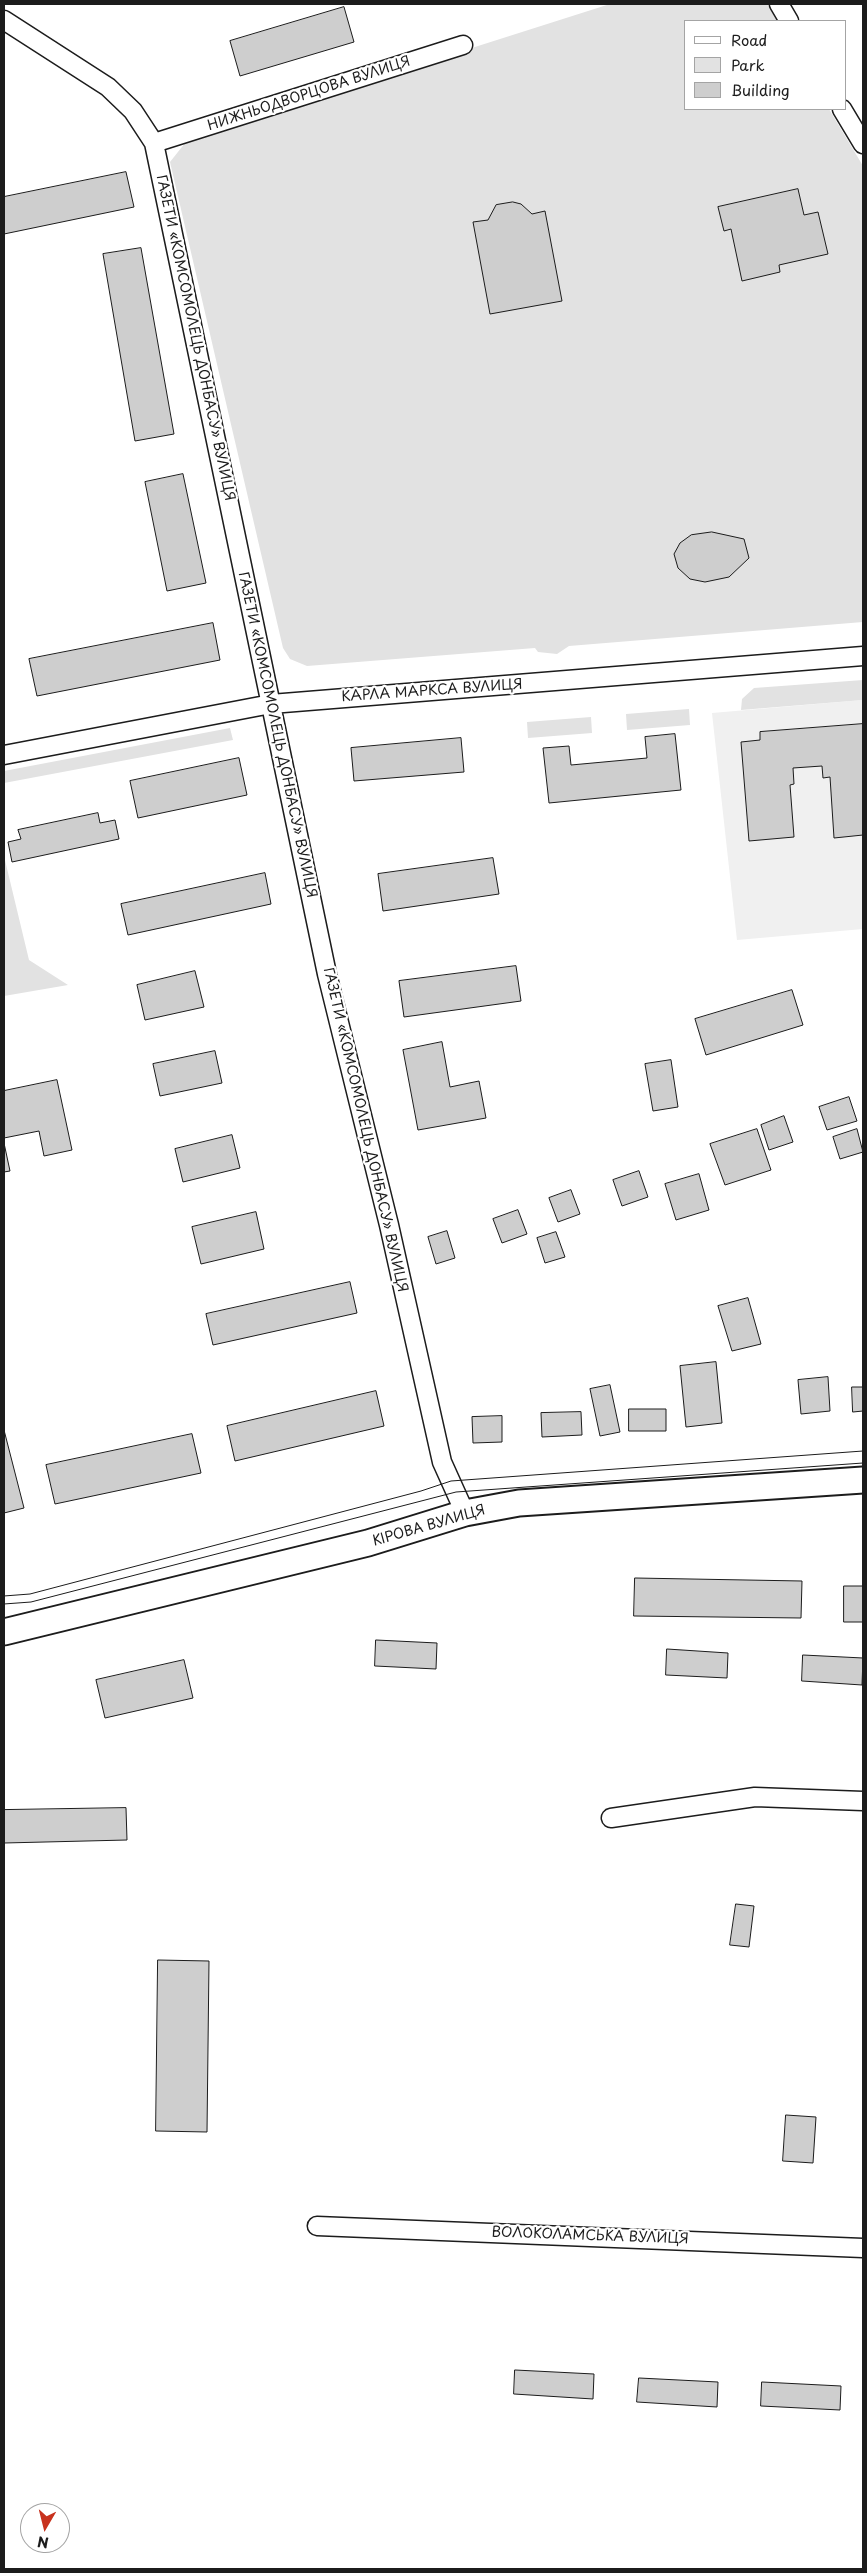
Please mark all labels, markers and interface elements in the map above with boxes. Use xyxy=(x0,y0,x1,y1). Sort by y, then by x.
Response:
legend xyxy=(684,20,847,110)
text: Road xyxy=(731,28,767,51)
street label: НИЖНЬОДВОРЦОВА ВУЛИЦЯ xyxy=(206,53,412,135)
text: Park xyxy=(731,53,765,76)
text: Building xyxy=(731,78,790,101)
street label: ГАЗЕТИ «КОМСОМОЛЕЦЬ ДОНБАСУ» ВУЛИЦЯ xyxy=(152,174,238,502)
street label: ГАЗЕТИ «КОМСОМОЛЕЦЬ ДОНБАСУ» ВУЛИЦЯ xyxy=(234,571,320,899)
street label: КАРЛА МАРКСА ВУЛИЦЯ xyxy=(341,676,523,706)
street label: ГАЗЕТИ «КОМСОМОЛЕЦЬ ДОНБАСУ» ВУЛИЦЯ xyxy=(319,966,411,1294)
street label: КІРОВА ВУЛИЦЯ xyxy=(371,1502,487,1550)
street label: ВОЛОКОЛАМСЬКА ВУЛИЦЯ xyxy=(491,2224,689,2248)
north arrow xyxy=(20,2503,70,2553)
text: N xyxy=(36,2531,50,2554)

